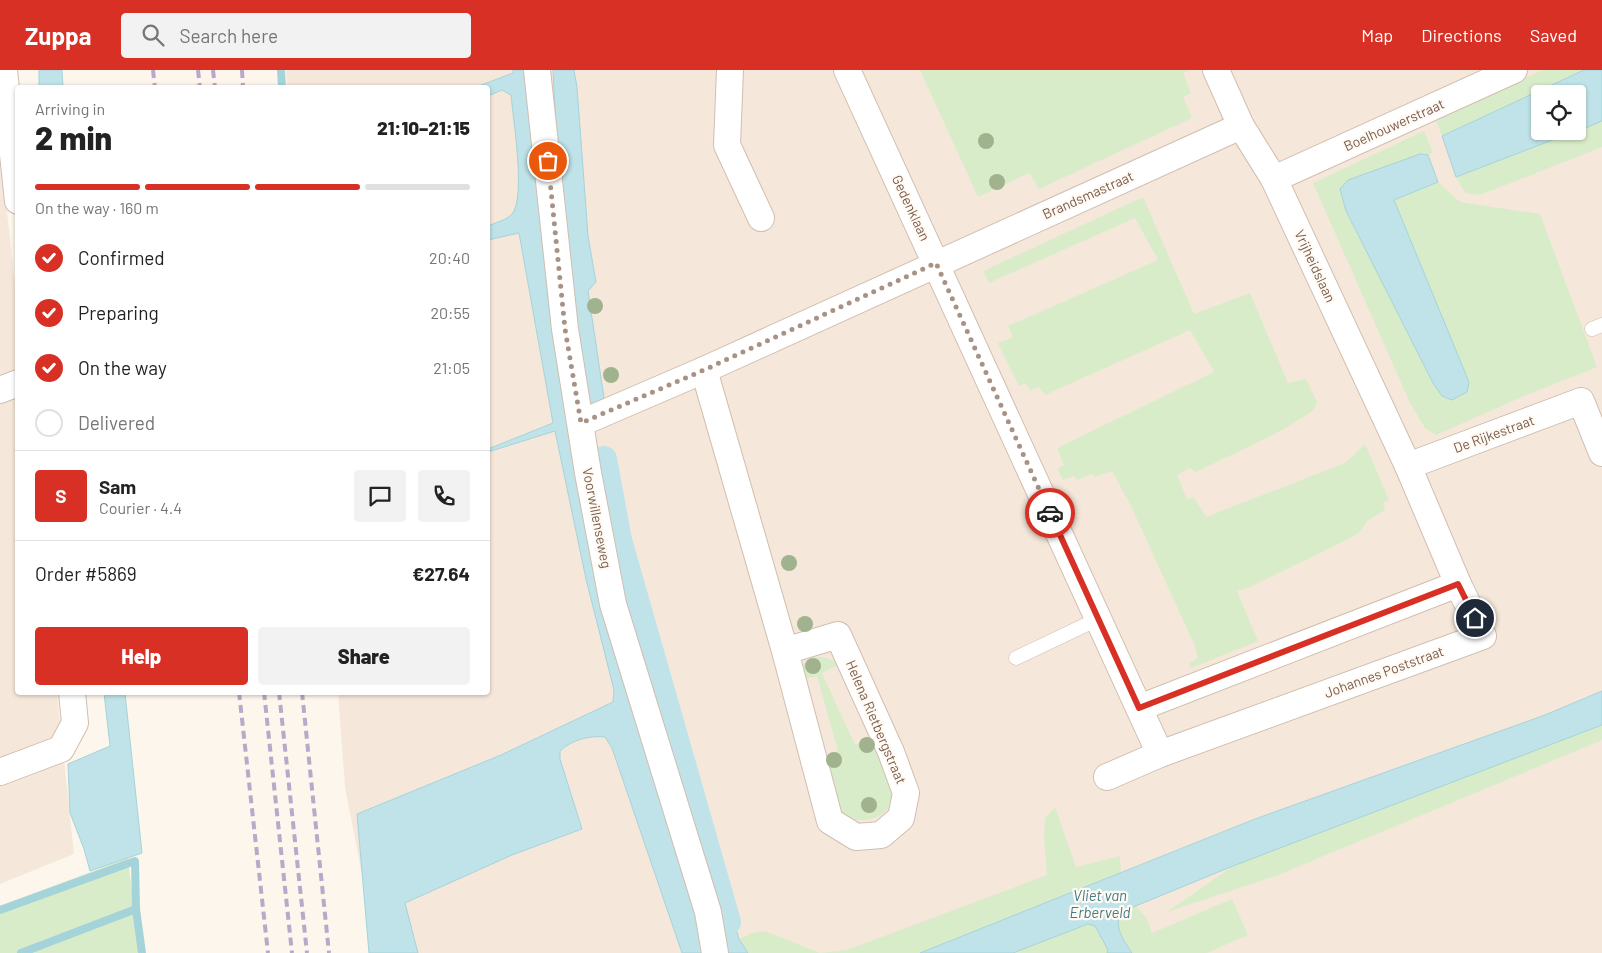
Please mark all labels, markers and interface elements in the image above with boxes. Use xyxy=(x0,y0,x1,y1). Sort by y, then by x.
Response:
search box xyxy=(121,13,471,58)
text: Zuppa xyxy=(25,21,91,50)
icon: search xyxy=(139,21,167,49)
text: Search here xyxy=(179,24,278,47)
text: Map xyxy=(1361,24,1393,46)
text: Directions xyxy=(1421,24,1502,46)
text: Saved xyxy=(1530,24,1577,46)
map controls xyxy=(1531,85,1586,140)
button: locate xyxy=(1531,85,1586,140)
street label: Boelhouwerstraat xyxy=(1341,95,1447,154)
text: Arriving in xyxy=(35,99,105,118)
text: 21:10–21:15 xyxy=(377,116,470,139)
text: 2 min xyxy=(35,118,112,156)
pin xyxy=(527,140,569,182)
icon: bag xyxy=(534,147,562,175)
street label: Brandsmastraat xyxy=(1040,167,1136,222)
street label: Gedenklaan xyxy=(889,172,934,243)
text: On the way · 160 m xyxy=(35,198,159,217)
street label: Vrijheidslaan xyxy=(1291,227,1340,305)
icon: check xyxy=(35,244,63,272)
text: Confirmed xyxy=(78,246,165,269)
text: 20:40 xyxy=(429,248,470,267)
icon: check xyxy=(35,299,63,327)
text: Preparing xyxy=(78,301,159,324)
text: 20:55 xyxy=(431,303,470,322)
icon: check xyxy=(35,354,63,382)
text: On the way xyxy=(78,356,167,379)
text: 21:05 xyxy=(433,358,470,377)
text: Delivered xyxy=(78,411,155,434)
street label: De Rijkestraat xyxy=(1451,411,1537,456)
street label: Voorwillenseweg xyxy=(579,466,616,570)
button: chat xyxy=(354,470,406,522)
button: phone xyxy=(418,470,470,522)
text: Sam xyxy=(99,475,136,498)
text: S xyxy=(55,484,67,507)
courier xyxy=(1025,488,1075,538)
text: Courier · 4.4 xyxy=(99,498,182,517)
icon: car xyxy=(1036,499,1064,527)
text: Order #5869 xyxy=(35,562,137,585)
text: €27.64 xyxy=(412,562,470,585)
pin xyxy=(1454,597,1496,639)
icon: home xyxy=(1461,604,1489,632)
button: Help xyxy=(35,627,248,685)
button: Share xyxy=(258,627,470,685)
street label: Johannes Poststraat xyxy=(1322,642,1446,701)
street label: Helena Rietbergstraat xyxy=(843,657,910,786)
water label: Vliet van Erberveld xyxy=(1069,886,1131,921)

